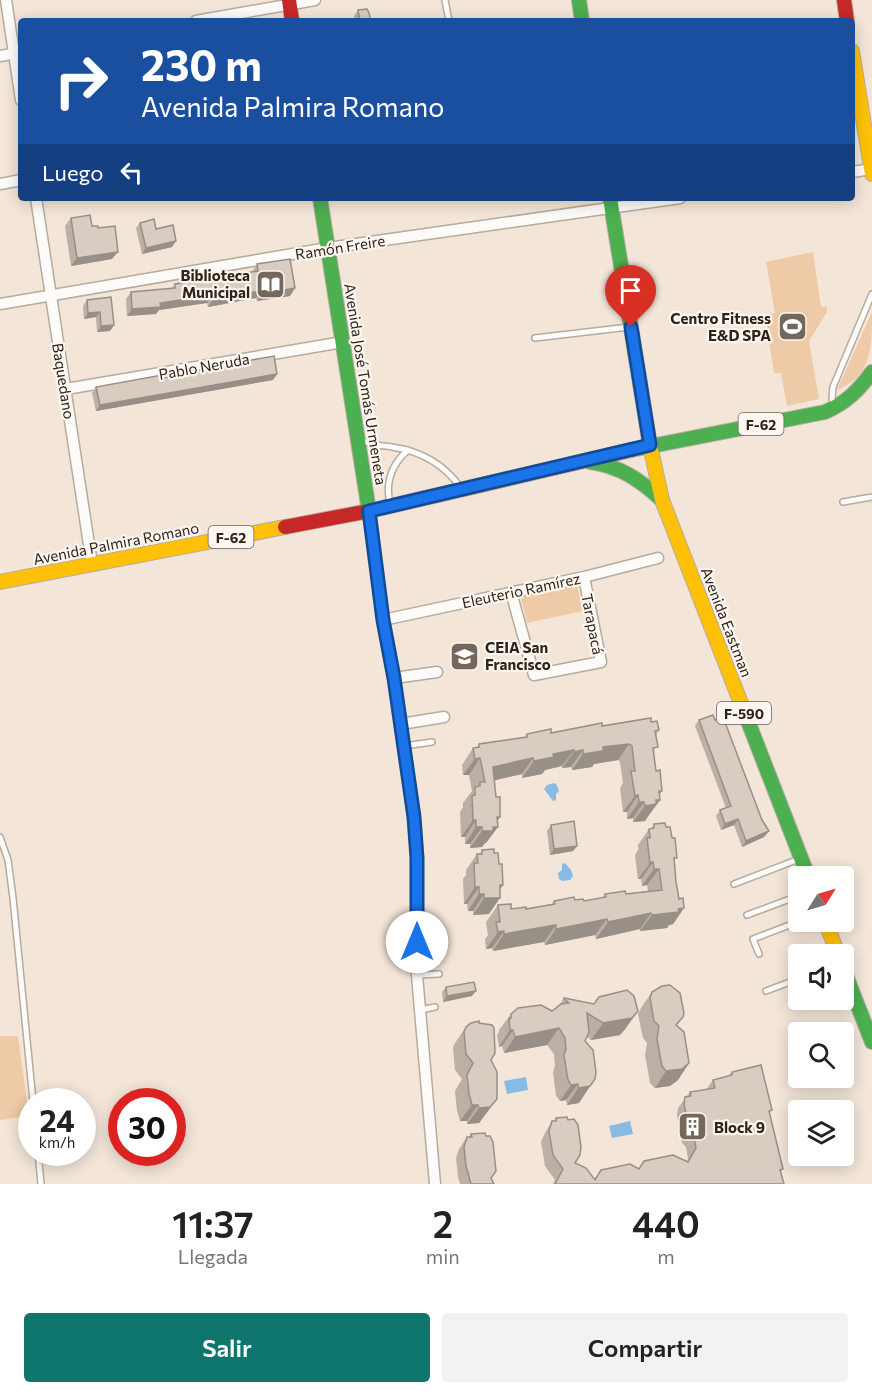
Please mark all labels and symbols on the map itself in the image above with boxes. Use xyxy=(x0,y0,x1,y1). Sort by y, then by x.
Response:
street label: Ramón Freire xyxy=(294,231,386,263)
pin xyxy=(605,265,656,327)
place label: Biblioteca Municipal xyxy=(180,266,250,301)
library icon: Biblioteca Municipal xyxy=(255,268,287,300)
street label: Avenida José Tomás Urmeneta xyxy=(341,282,391,486)
place label: Centro Fitness E&D SPA xyxy=(670,309,771,344)
sports icon: Centro Fitness E&D SPA xyxy=(776,311,808,343)
street label: Baquedano xyxy=(49,342,79,420)
street label: Pablo Neruda xyxy=(157,349,251,383)
road number: F-62 xyxy=(738,413,783,435)
street label: Avenida Palmira Romano xyxy=(32,518,200,568)
road number: F-62 xyxy=(208,526,254,548)
street label: Avenida Eastman xyxy=(698,565,756,679)
street label: Eleuterio Ramírez xyxy=(460,569,582,611)
street label: Tarapacá xyxy=(578,592,608,656)
place label: CEIA San Francisco xyxy=(485,638,551,673)
school or university icon: CEIA San Francisco xyxy=(448,640,480,672)
road number: F-590 xyxy=(717,702,771,724)
north arrow xyxy=(788,866,854,932)
position arrow xyxy=(385,910,449,974)
speed limit sign: 30 xyxy=(108,1088,186,1166)
building icon: Block 9 xyxy=(677,1111,709,1143)
place label: Block 9 xyxy=(714,1118,765,1136)

